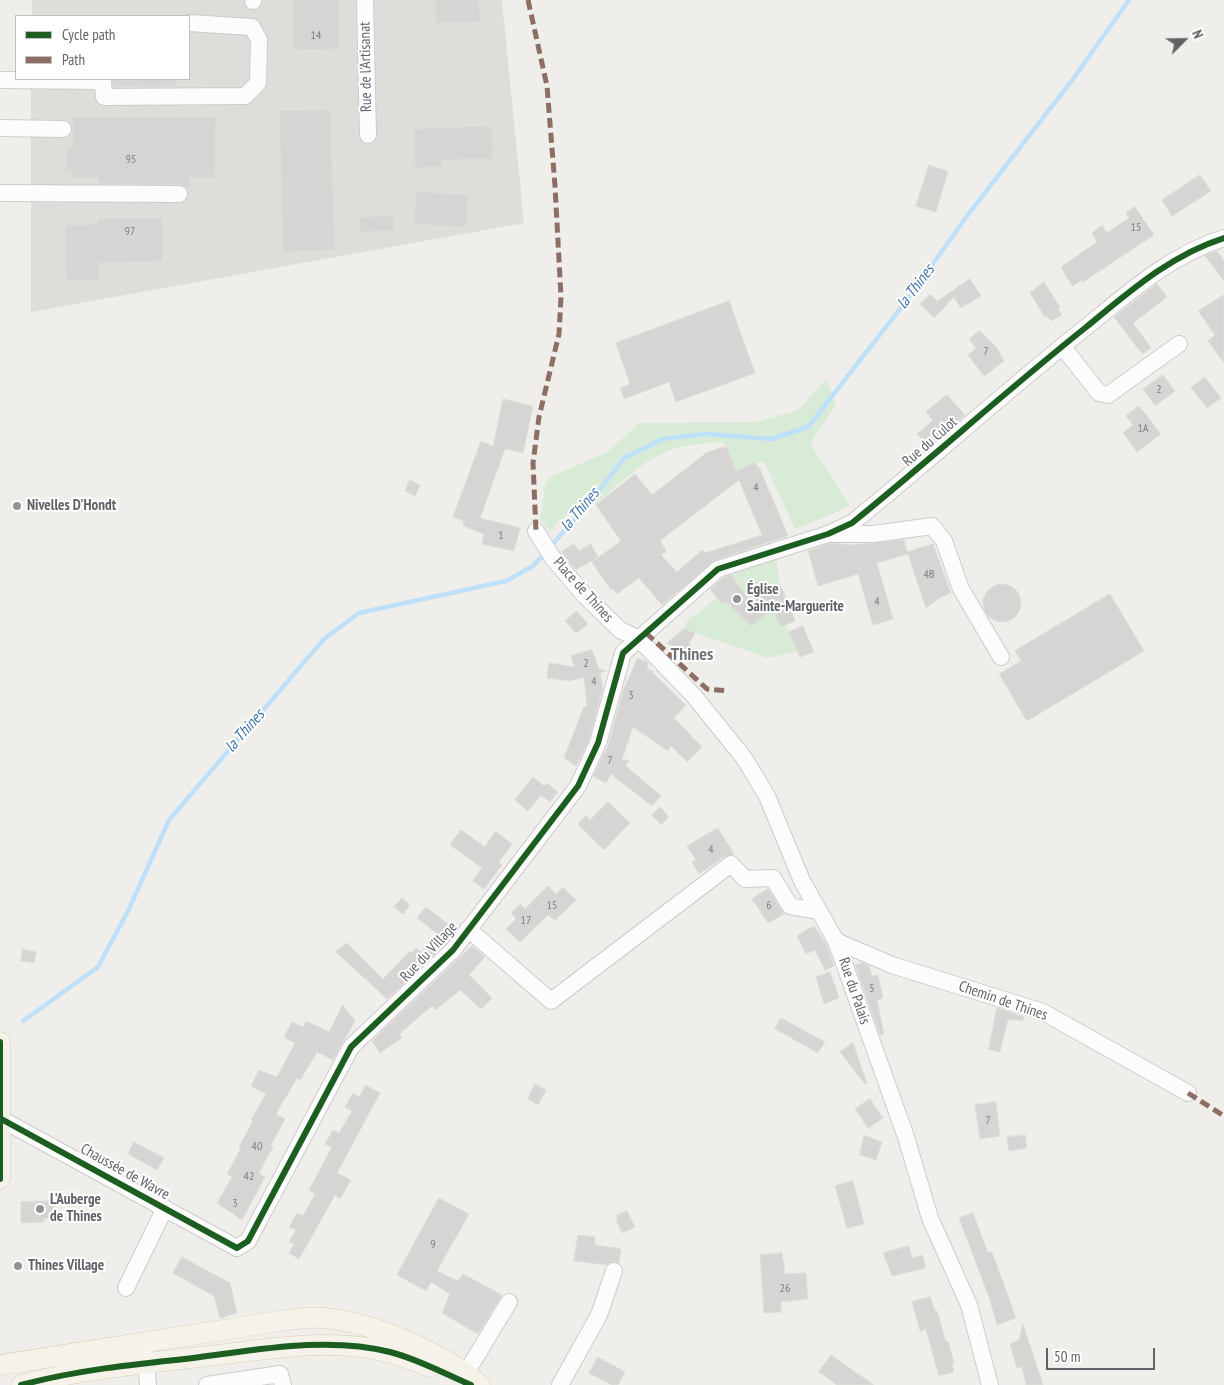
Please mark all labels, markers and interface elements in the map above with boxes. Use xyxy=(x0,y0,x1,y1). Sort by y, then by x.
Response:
legend xyxy=(15,15,190,80)
north arrow xyxy=(1159,15,1209,65)
street label: Rue de l'Artisanat xyxy=(356,22,376,112)
text: Cycle path xyxy=(62,25,115,44)
text: N xyxy=(1188,27,1208,41)
house number: 14 xyxy=(311,29,321,43)
text: Path xyxy=(62,50,85,69)
house number: 95 xyxy=(126,153,136,167)
house number: 15 xyxy=(1131,221,1141,235)
house number: 97 xyxy=(125,225,135,239)
water label: la Thines xyxy=(893,261,939,313)
house number: 7 xyxy=(983,345,989,359)
house number: 2 xyxy=(1156,383,1162,397)
street label: Rue du Culot xyxy=(899,413,961,471)
house number: 1A xyxy=(1137,422,1149,436)
house number: 4 xyxy=(753,481,759,495)
water label: la Thines xyxy=(557,485,603,535)
place label: Nivelles D'Hondt xyxy=(27,497,116,515)
marker: Nivelles D'Hondt xyxy=(11,500,23,512)
house number: 1 xyxy=(498,529,504,543)
street label: Place de Thines xyxy=(549,554,617,626)
house number: 4B xyxy=(923,568,935,582)
place label: Église Sainte-Marguerite xyxy=(747,581,844,616)
marker: Église Sainte-Marguerite xyxy=(731,593,743,605)
house number: 4 xyxy=(874,595,880,609)
district label: Thines xyxy=(671,644,713,666)
house number: 2 xyxy=(583,657,589,671)
house number: 4 xyxy=(591,675,597,689)
house number: 3 xyxy=(628,689,634,703)
water label: la Thines xyxy=(221,706,269,756)
house number: 7 xyxy=(607,754,613,768)
house number: 4 xyxy=(708,843,714,857)
house number: 15 xyxy=(547,899,557,913)
house number: 6 xyxy=(766,899,772,913)
house number: 17 xyxy=(521,914,531,928)
street label: Rue du Village xyxy=(397,918,461,986)
street label: Rue du Palais xyxy=(834,955,874,1027)
street label: Chemin de Thines xyxy=(956,977,1050,1025)
house number: 5 xyxy=(869,982,875,996)
house number: 7 xyxy=(985,1114,991,1128)
street label: Chaussée de Wavre xyxy=(77,1140,173,1204)
house number: 40 xyxy=(252,1140,262,1154)
house number: 42 xyxy=(244,1170,254,1184)
place label: L'Auberge de Thines xyxy=(50,1191,102,1226)
house number: 3 xyxy=(232,1197,238,1211)
marker: L'Auberge de Thines xyxy=(34,1203,46,1215)
house number: 9 xyxy=(430,1238,436,1252)
place label: Thines Village xyxy=(28,1257,104,1275)
marker: Thines Village xyxy=(12,1260,24,1272)
house number: 26 xyxy=(780,1282,790,1296)
scale bar xyxy=(1049,1338,1158,1370)
text: 50 m xyxy=(1054,1347,1080,1366)

